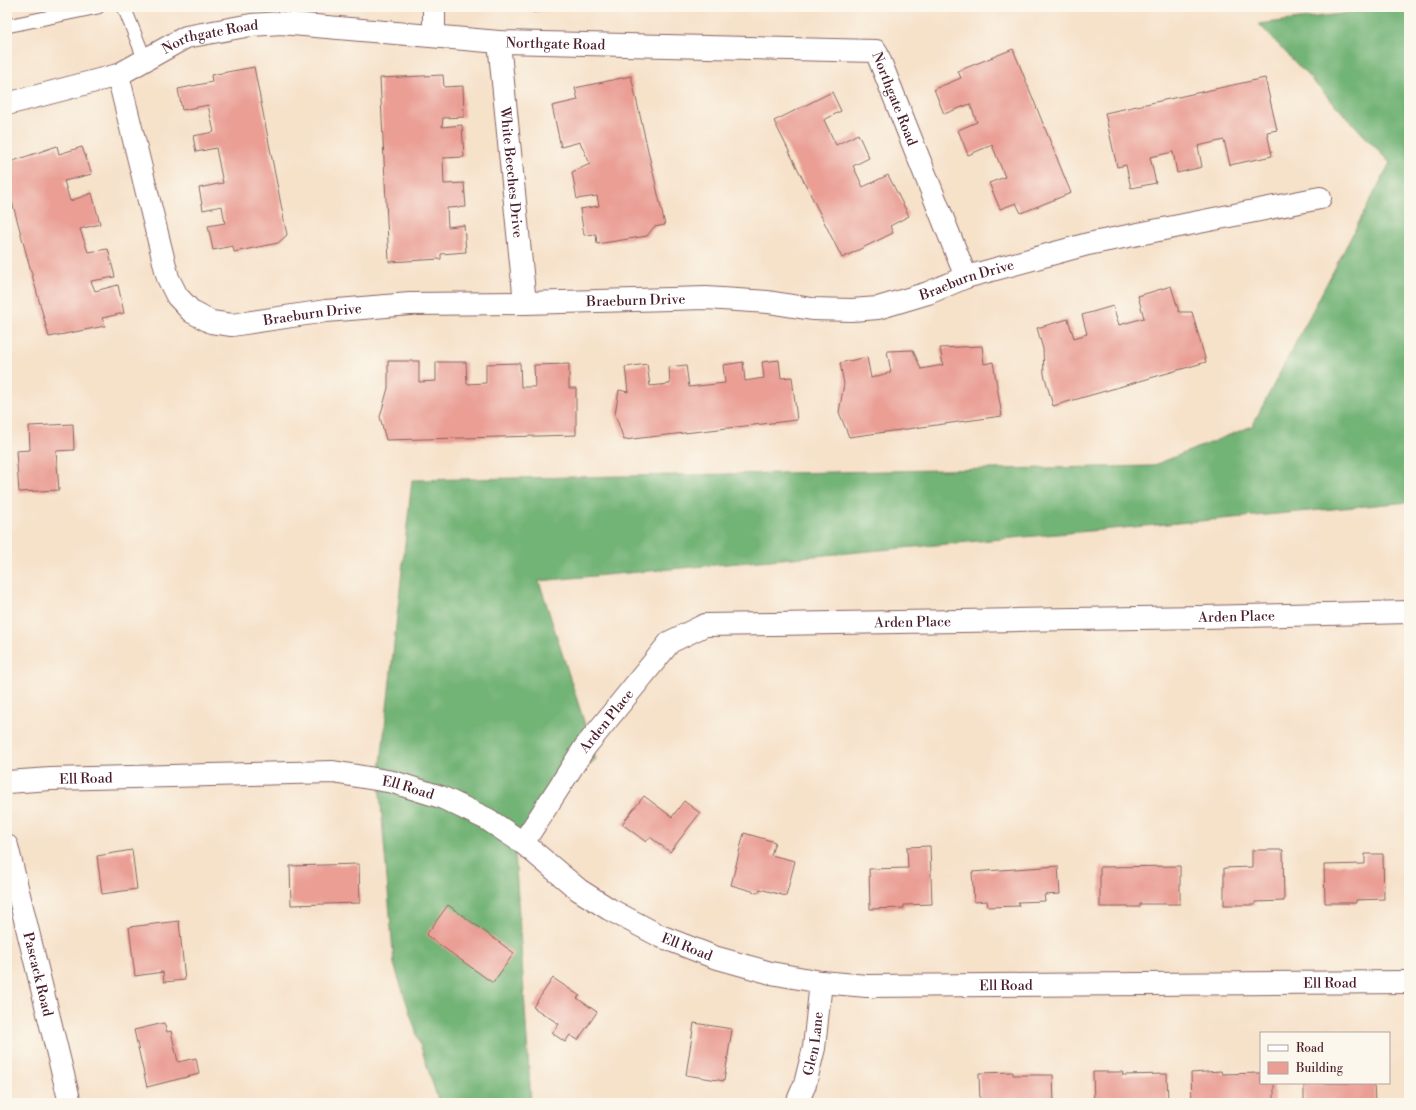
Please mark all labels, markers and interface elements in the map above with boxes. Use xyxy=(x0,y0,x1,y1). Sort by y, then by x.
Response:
street label: Northgate Road xyxy=(159,17,259,59)
street label: Northgate Road xyxy=(505,34,605,55)
street label: Northgate Road xyxy=(867,49,921,149)
street label: White Beeches Drive xyxy=(495,105,526,239)
street label: Braeburn Drive xyxy=(916,256,1016,305)
street label: Braeburn Drive xyxy=(585,291,686,311)
street label: Braeburn Drive xyxy=(261,300,362,330)
street label: Arden Place xyxy=(1197,607,1275,627)
street label: Arden Place xyxy=(873,613,951,632)
street label: Arden Place xyxy=(575,686,638,758)
street label: Ell Road xyxy=(59,769,113,789)
street label: Ell Road xyxy=(381,772,436,804)
street label: Ell Road xyxy=(659,929,715,966)
street label: Pascack Road xyxy=(18,931,56,1018)
street label: Ell Road xyxy=(1303,974,1357,993)
street label: Ell Road xyxy=(979,977,1033,995)
street label: Glen Lane xyxy=(799,1011,828,1078)
legend xyxy=(1260,1032,1390,1084)
text: Road xyxy=(1296,1041,1324,1056)
text: Building xyxy=(1295,1061,1344,1076)

